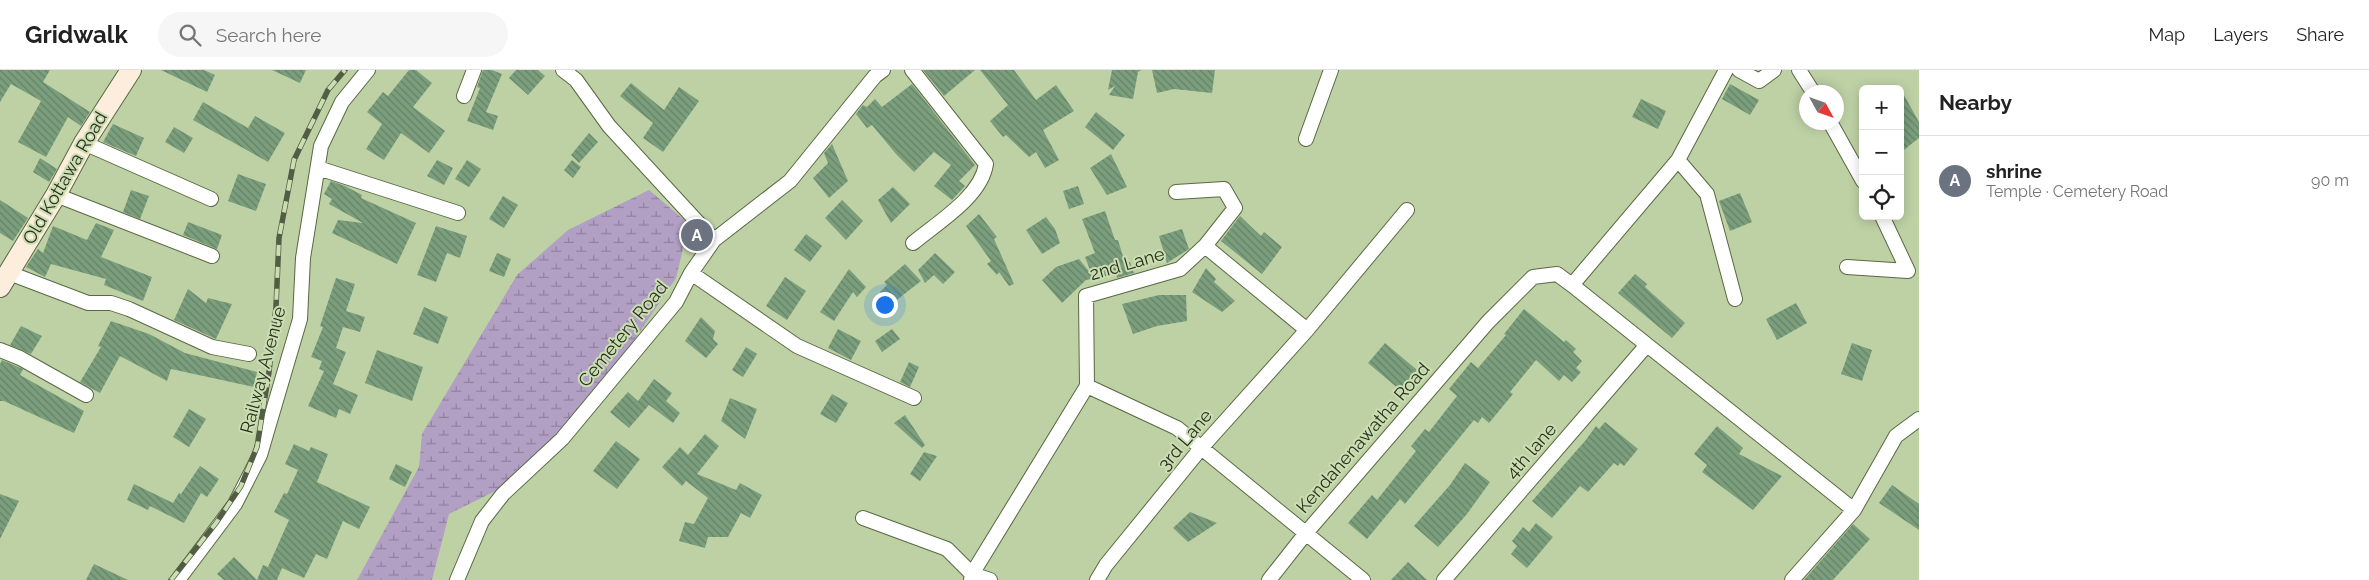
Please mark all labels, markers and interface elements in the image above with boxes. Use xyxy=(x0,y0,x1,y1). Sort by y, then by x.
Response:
search box xyxy=(158,12,508,57)
text: Gridwalk xyxy=(25,20,128,49)
icon: search xyxy=(176,21,204,49)
text: Search here xyxy=(216,24,321,46)
text: Map xyxy=(2149,24,2185,45)
text: Layers xyxy=(2213,24,2268,45)
text: Share xyxy=(2296,24,2344,45)
north arrow xyxy=(1799,85,1844,130)
map controls xyxy=(1859,85,1904,220)
button: + xyxy=(1859,85,1904,130)
text: Nearby xyxy=(1939,90,2012,115)
street label: Old Kottawa Road xyxy=(18,108,111,248)
button: − xyxy=(1859,130,1904,175)
text: shrine xyxy=(1986,160,2042,182)
text: A xyxy=(1950,171,1960,190)
text: 90 m xyxy=(2311,171,2349,190)
button: locate xyxy=(1859,175,1904,220)
text: Temple · Cemetery Road xyxy=(1986,182,2168,201)
pin: A xyxy=(681,216,713,254)
street label: 2nd Lane xyxy=(1087,243,1167,284)
street label: Cemetery Road xyxy=(574,277,672,391)
your location xyxy=(872,292,898,318)
street label: Railway Avenue xyxy=(236,304,290,436)
street label: Kendahenawatha Road xyxy=(1292,358,1434,517)
street label: 3rd Lane xyxy=(1153,405,1216,474)
street label: 4th lane xyxy=(1501,418,1561,483)

